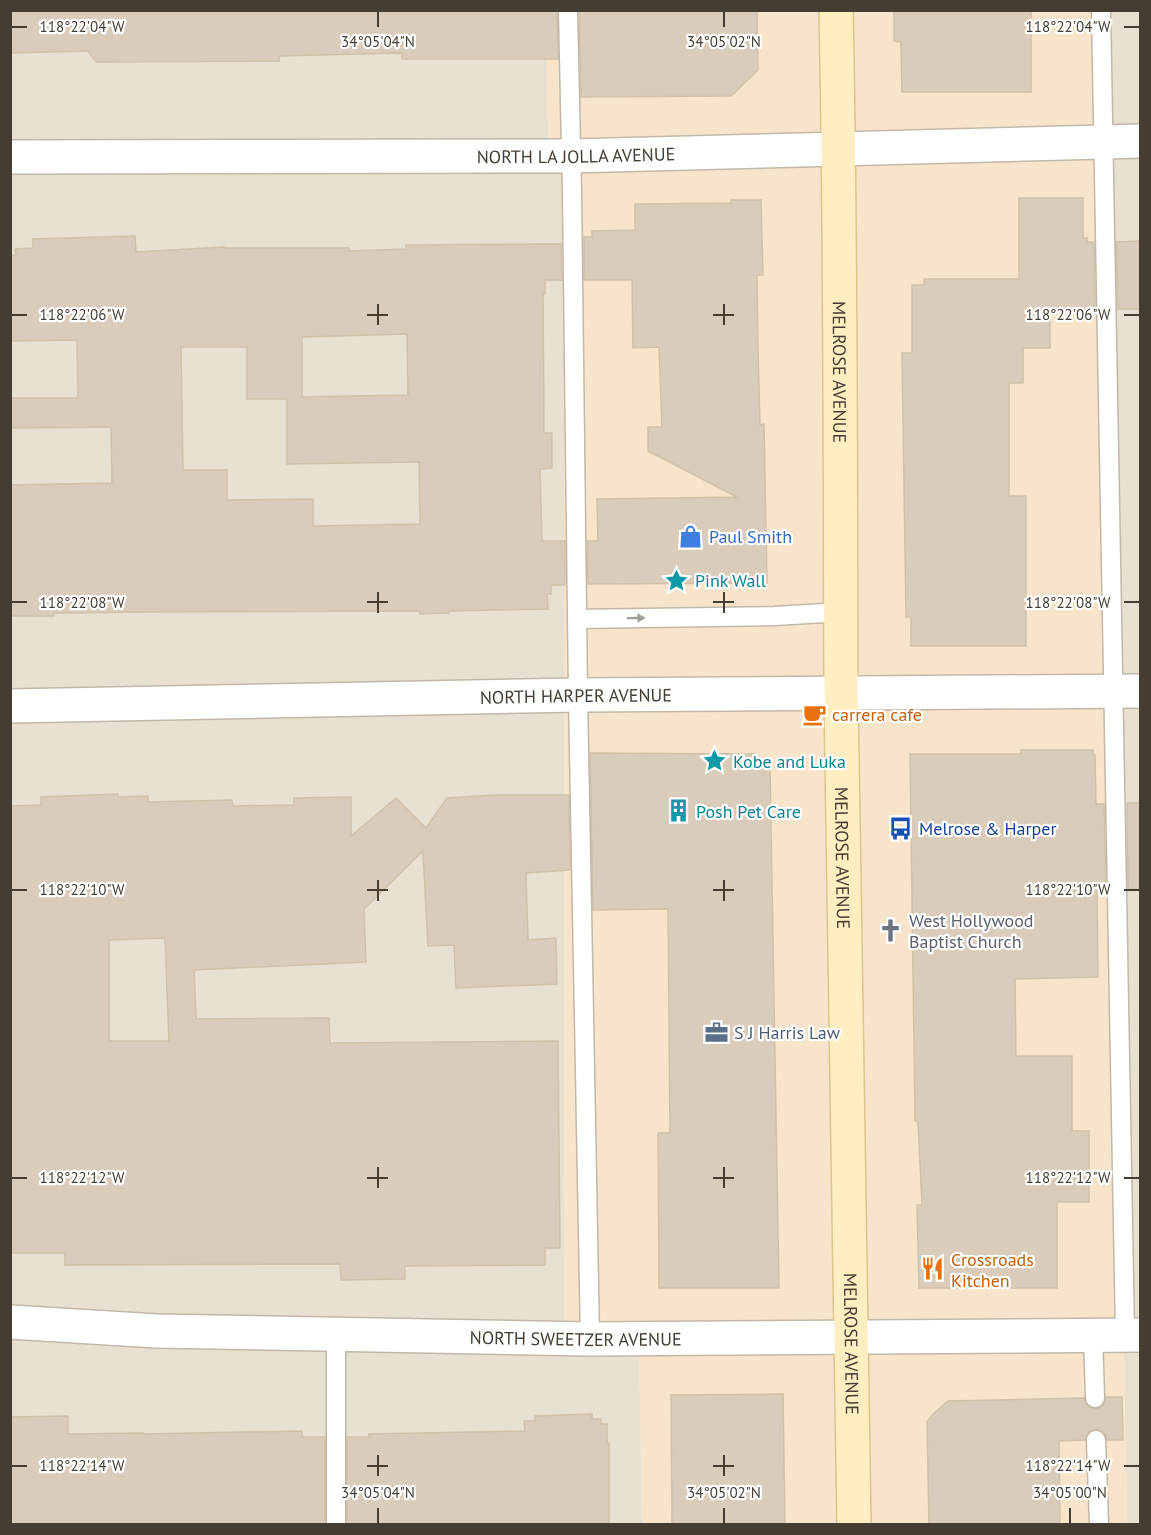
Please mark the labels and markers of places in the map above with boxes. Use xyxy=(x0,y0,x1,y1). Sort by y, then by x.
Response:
shop icon: Paul Smith xyxy=(678,523,704,549)
place label: Paul Smith xyxy=(709,525,792,548)
place icon: Pink Wall xyxy=(664,567,690,593)
place label: Pink Wall xyxy=(695,569,767,592)
cafe icon: carrera cafe xyxy=(801,701,827,727)
place label: carrera cafe xyxy=(832,703,922,726)
place icon: Kobe and Luka xyxy=(702,748,728,774)
place label: Kobe and Luka xyxy=(733,750,846,773)
building icon: Posh Pet Care xyxy=(665,798,691,824)
place label: Posh Pet Care xyxy=(696,800,801,823)
bus stop icon: Melrose & Harper xyxy=(888,815,914,841)
place label: Melrose & Harper xyxy=(919,817,1057,840)
place label: West Hollywood Baptist Church xyxy=(909,909,1034,953)
church icon: West Hollywood Baptist Church xyxy=(878,917,904,943)
office icon: S J Harris Law xyxy=(703,1019,729,1045)
place label: S J Harris Law xyxy=(734,1021,841,1044)
place label: Crossroads Kitchen xyxy=(951,1248,1034,1292)
restaurant icon: Crossroads Kitchen xyxy=(920,1256,946,1282)

